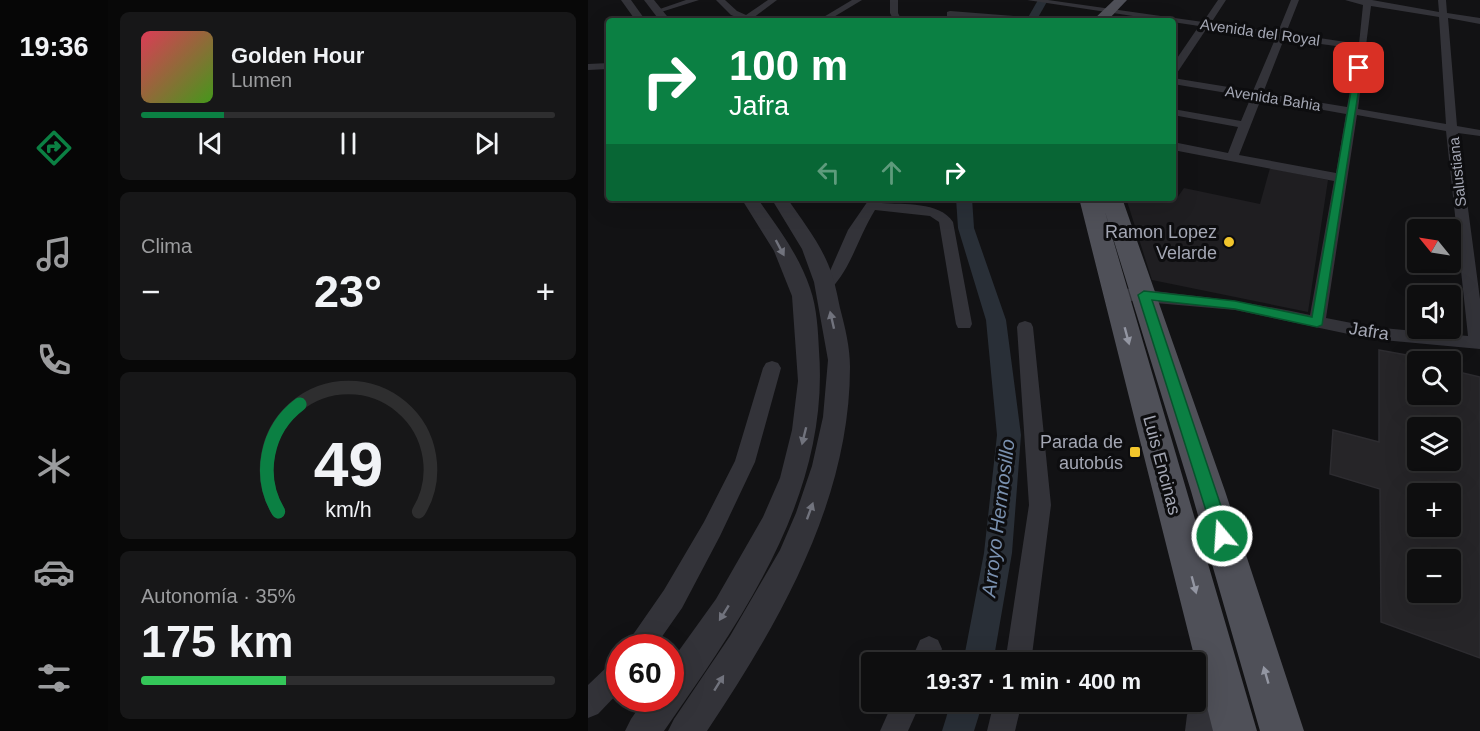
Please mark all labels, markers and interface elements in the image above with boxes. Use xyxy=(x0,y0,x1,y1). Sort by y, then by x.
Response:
street label: Avenida del Royal xyxy=(1199,15,1321,49)
text: 19:36 xyxy=(19,32,89,62)
icon: right xyxy=(630,42,708,120)
text: 100 m xyxy=(729,42,848,89)
pin xyxy=(1333,42,1384,93)
text: Golden Hour xyxy=(231,43,364,68)
icon: arrive xyxy=(1342,51,1375,84)
text: Lumen xyxy=(231,69,292,91)
street label: Avenida Bahia xyxy=(1224,82,1323,114)
text: Jafra xyxy=(729,91,789,121)
icon: directions xyxy=(33,127,75,169)
icon: previous xyxy=(194,127,227,160)
icon: pause xyxy=(332,127,365,160)
icon: next xyxy=(470,127,503,160)
street label: Salustiana xyxy=(1445,136,1469,208)
icon: left xyxy=(812,156,845,189)
icon: ahead xyxy=(875,156,908,189)
icon: right xyxy=(938,156,971,189)
north arrow xyxy=(1407,219,1461,273)
map controls xyxy=(1407,219,1461,603)
place label: Ramon Lopez Velarde xyxy=(1105,222,1217,263)
icon: music xyxy=(33,233,75,275)
text: Clima xyxy=(141,235,192,257)
marker: Ramon Lopez Velarde xyxy=(1222,235,1236,249)
one-way arrow xyxy=(774,239,784,257)
text: 23° xyxy=(314,266,382,317)
text: − xyxy=(141,273,160,310)
text: + xyxy=(536,273,555,310)
button: sound xyxy=(1407,285,1461,339)
one-way arrow xyxy=(827,311,837,330)
street label: Jafra xyxy=(1348,318,1391,344)
one-way arrow xyxy=(1123,327,1132,345)
icon: phone xyxy=(33,339,75,381)
button: search xyxy=(1407,351,1461,405)
street label: Luis Encinas xyxy=(1139,413,1185,517)
button: layers xyxy=(1407,417,1461,471)
one-way arrow xyxy=(799,427,809,446)
text: 49 xyxy=(313,431,383,500)
place label: Parada de autobús xyxy=(1040,432,1123,473)
water label: Arroyo Hermosillo xyxy=(977,438,1019,599)
icon: climate xyxy=(33,445,75,487)
marker: Parada de autobús xyxy=(1128,445,1142,459)
button: + xyxy=(1407,483,1461,537)
text: km/h xyxy=(325,499,371,523)
one-way arrow xyxy=(806,502,816,520)
position arrow xyxy=(1190,504,1254,568)
button: − xyxy=(1407,549,1461,603)
icon: car xyxy=(33,551,75,593)
one-way arrow xyxy=(1190,576,1199,594)
text: Autonomía · 35% xyxy=(141,585,296,607)
one-way arrow xyxy=(719,605,730,621)
text: 175 km xyxy=(141,616,294,667)
speed limit sign: 60 xyxy=(606,634,684,712)
icon: filters xyxy=(33,657,75,699)
one-way arrow xyxy=(1261,666,1270,684)
text: 19:37 · 1 min · 400 m xyxy=(926,669,1141,694)
one-way arrow xyxy=(713,674,724,691)

